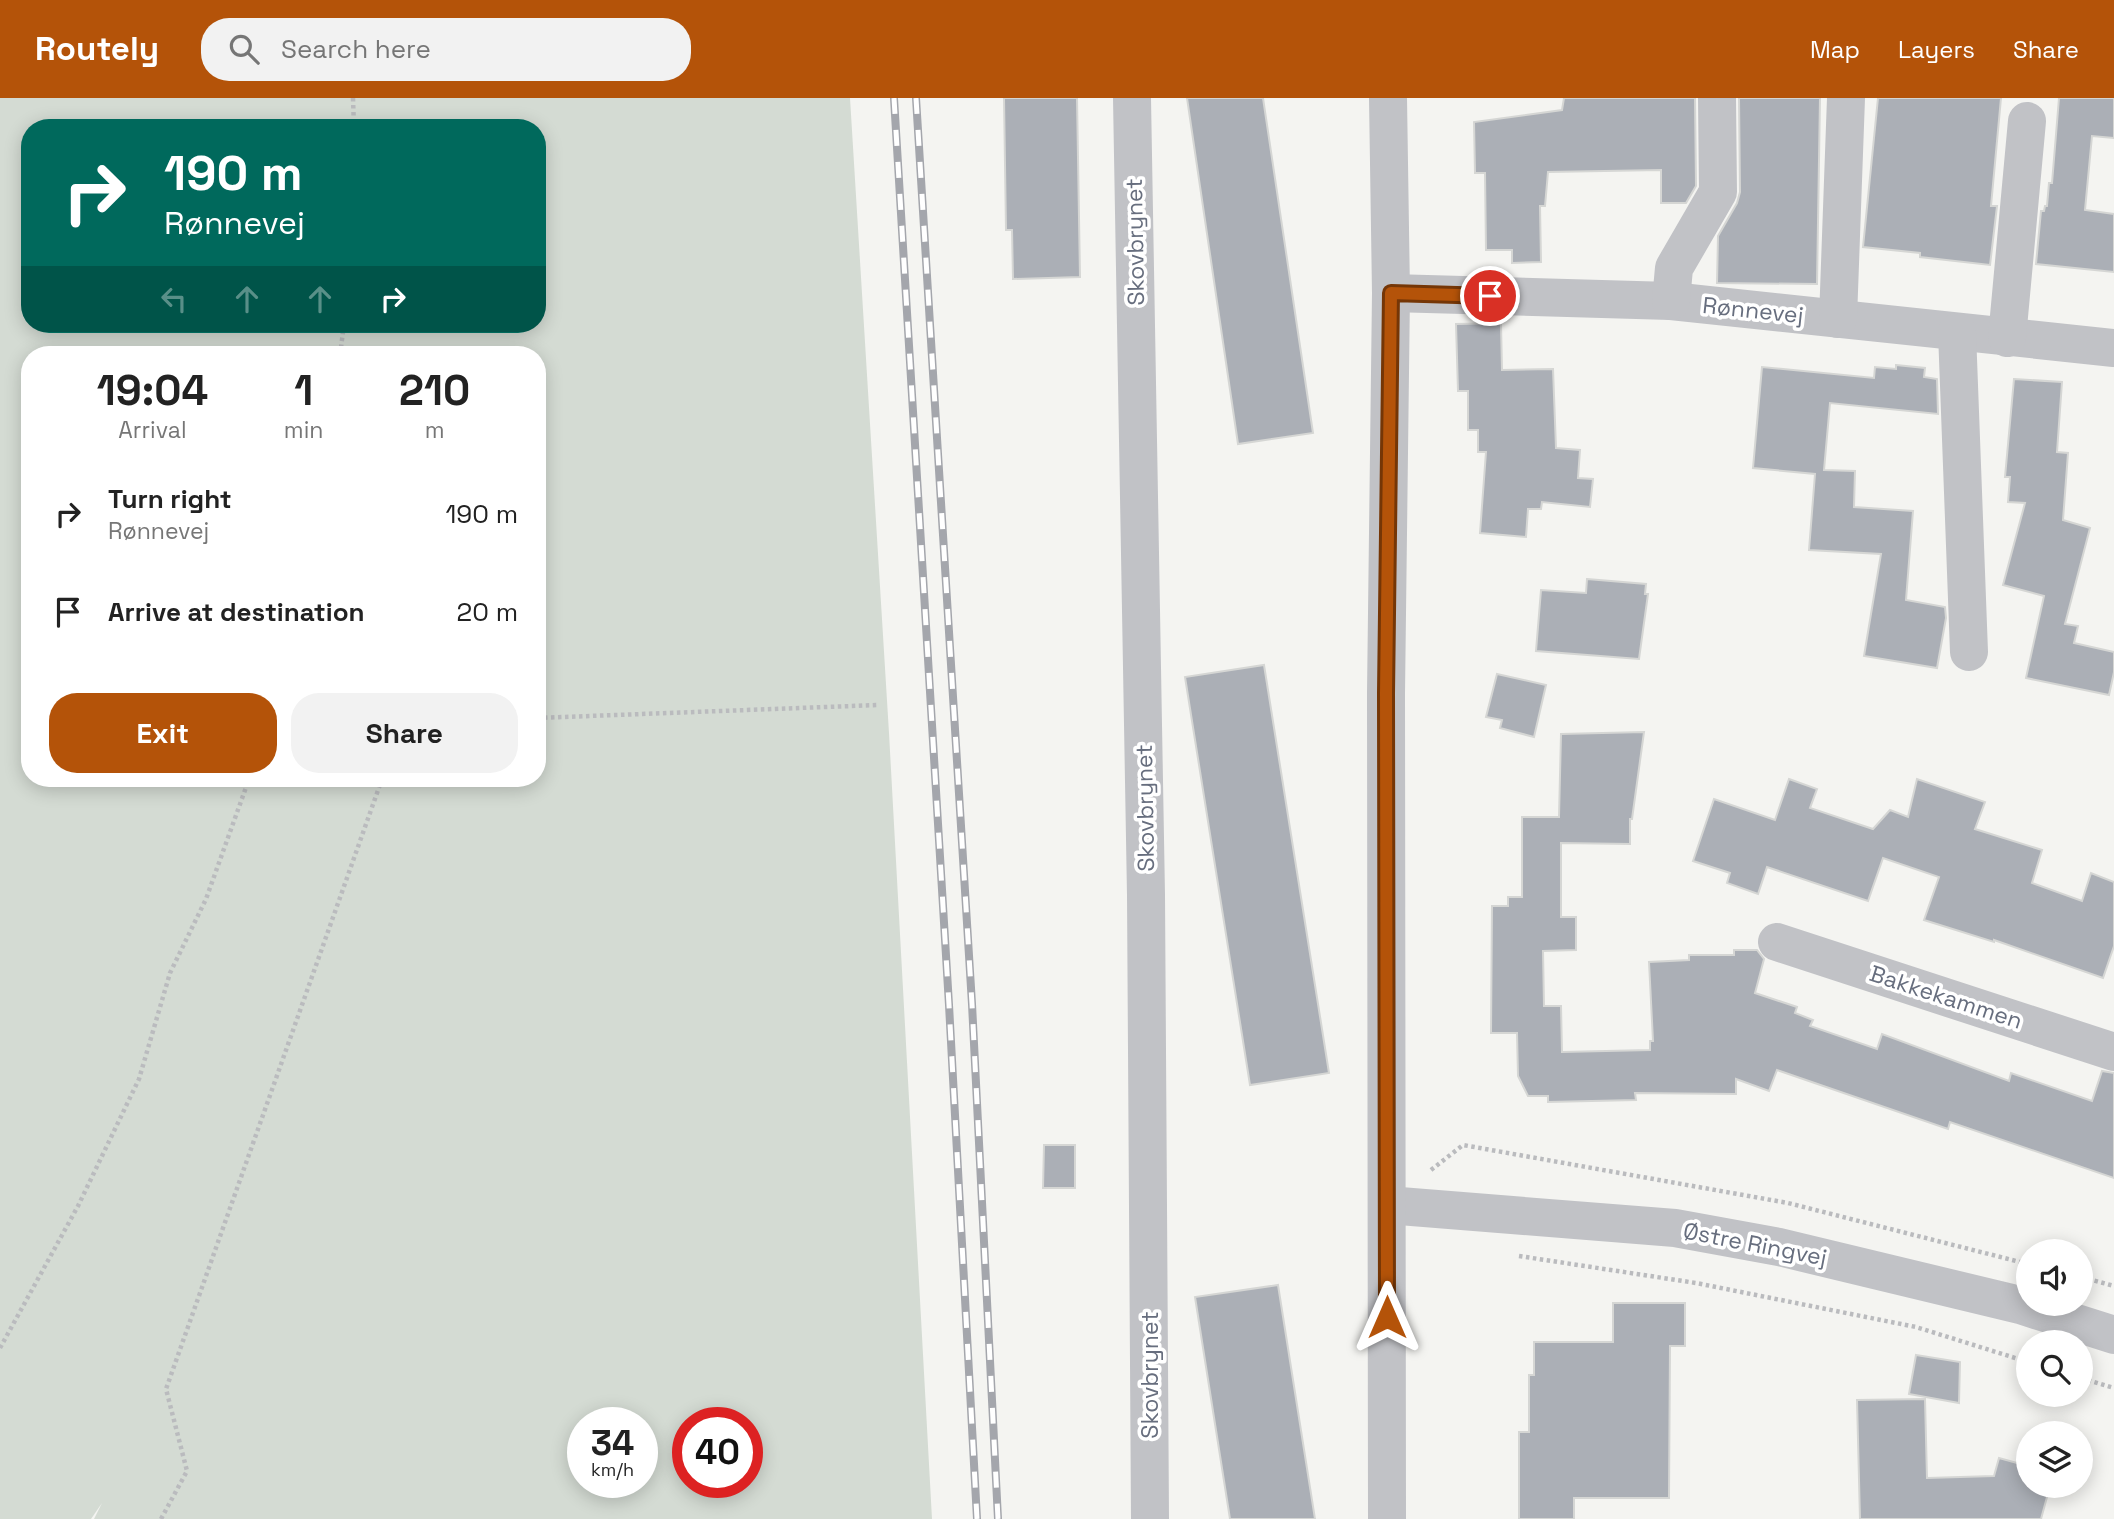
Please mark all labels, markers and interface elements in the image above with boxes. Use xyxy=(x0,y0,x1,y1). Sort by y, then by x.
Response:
search box xyxy=(201,18,691,81)
text: Routely xyxy=(35,28,159,70)
icon: search xyxy=(225,30,263,68)
text: Search here xyxy=(281,32,431,66)
text: Map xyxy=(1810,34,1860,65)
text: Layers xyxy=(1898,34,1975,65)
text: Share xyxy=(2013,34,2079,65)
text: 190 m xyxy=(164,142,302,204)
icon: right xyxy=(49,147,140,238)
street label: Skovbrynet xyxy=(1119,178,1151,306)
text: Rønnevej xyxy=(164,203,305,243)
pin xyxy=(1460,266,1520,326)
icon: arrive xyxy=(1471,277,1509,315)
icon: left xyxy=(155,280,193,318)
icon: ahead xyxy=(228,280,266,318)
icon: ahead xyxy=(301,280,339,318)
icon: right xyxy=(374,280,412,318)
street label: Rønnevej xyxy=(1701,290,1805,330)
text: 19:04 xyxy=(97,364,208,417)
text: 1 xyxy=(294,364,313,417)
text: 210 xyxy=(399,364,470,417)
text: Arrival xyxy=(118,415,187,445)
text: min xyxy=(284,415,323,445)
text: m xyxy=(425,415,445,445)
text: Turn right xyxy=(108,482,232,516)
icon: right xyxy=(49,495,87,533)
text: 190 m xyxy=(446,497,518,531)
text: Rønnevej xyxy=(108,516,209,546)
icon: arrive xyxy=(49,593,87,631)
text: Arrive at destination xyxy=(108,595,365,629)
text: 20 m xyxy=(457,595,518,629)
button: Exit xyxy=(49,693,277,773)
button: Share xyxy=(291,693,518,773)
street label: Skovbrynet xyxy=(1129,744,1161,872)
street label: Bakkekammen xyxy=(1866,958,2026,1036)
street label: Østre Ringvej xyxy=(1681,1215,1829,1273)
map controls xyxy=(2016,1239,2093,1498)
button: sound xyxy=(2016,1239,2093,1316)
position arrow xyxy=(1350,1280,1424,1354)
street label: Skovbrynet xyxy=(1135,1311,1165,1439)
button: search xyxy=(2016,1330,2093,1407)
speed limit sign: 40 xyxy=(672,1407,763,1498)
text: 34 xyxy=(591,1421,634,1465)
button: layers xyxy=(2016,1421,2093,1498)
text: km/h xyxy=(591,1458,634,1481)

